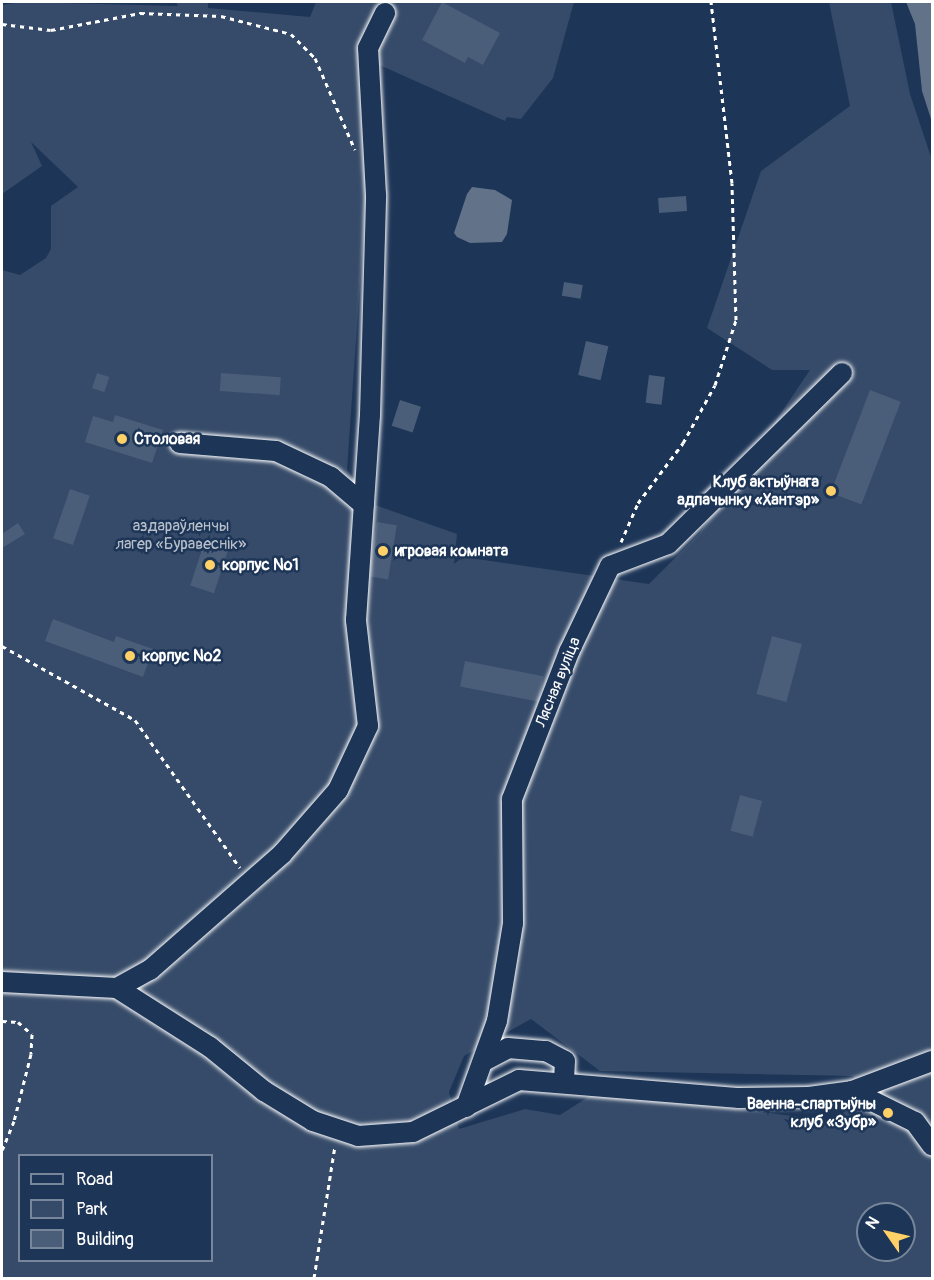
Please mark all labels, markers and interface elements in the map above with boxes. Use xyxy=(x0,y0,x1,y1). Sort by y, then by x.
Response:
place label: Столовая xyxy=(134,429,200,449)
marker: Столовая xyxy=(115,432,129,446)
place label: Клуб актыўнага адпачынку «Хантэр» xyxy=(677,472,819,510)
marker: Клуб актыўнага адпачынку «Хантэр» xyxy=(824,484,838,498)
park label: аздараўленчы лагер «Буравеснік» xyxy=(116,516,246,554)
place label: игровая комната xyxy=(395,541,508,561)
marker: игровая комната xyxy=(376,544,390,558)
place label: корпус №1 xyxy=(222,555,299,575)
marker: корпус №1 xyxy=(203,558,217,572)
street label: Лясная вуліца xyxy=(531,634,585,730)
place label: корпус №2 xyxy=(142,646,221,666)
marker: корпус №2 xyxy=(123,649,137,663)
place label: Ваенна-спартыўны клуб «Зубр» xyxy=(747,1094,876,1132)
marker: Ваенна-спартыўны клуб «Зубр» xyxy=(881,1106,895,1120)
legend xyxy=(18,1154,213,1262)
text: Road xyxy=(76,1168,113,1191)
text: Park xyxy=(76,1198,108,1221)
north arrow xyxy=(856,1202,916,1262)
text: N xyxy=(861,1213,884,1233)
text: Building xyxy=(76,1228,134,1251)

